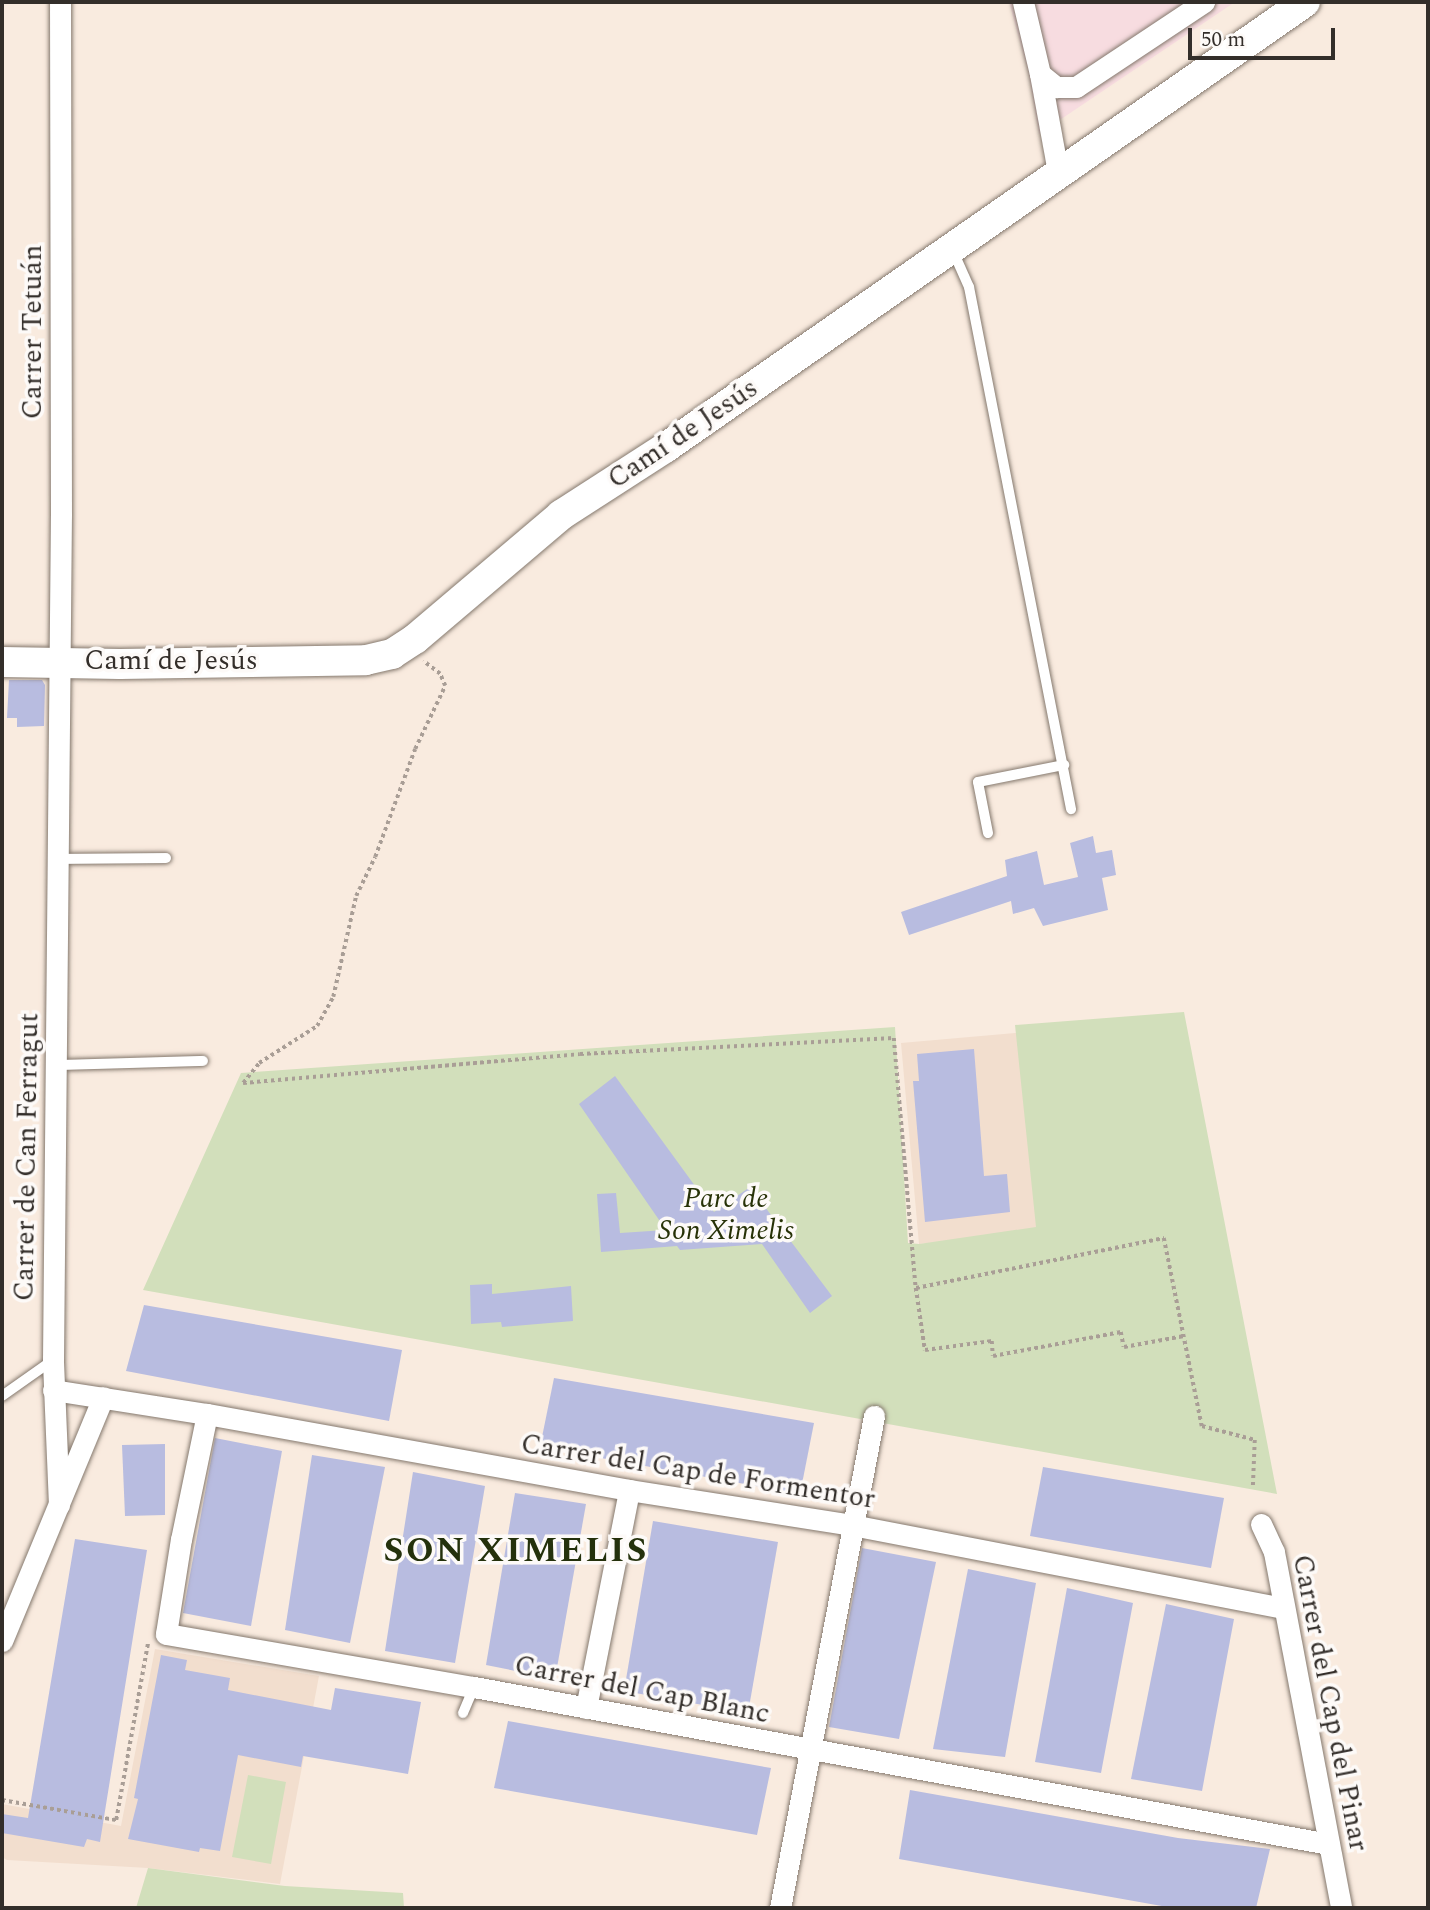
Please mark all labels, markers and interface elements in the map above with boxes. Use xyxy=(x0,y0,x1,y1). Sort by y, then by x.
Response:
scale bar xyxy=(1192,14,1339,58)
text: 50 m xyxy=(1201,24,1245,56)
street label: Carrer Tetuán xyxy=(16,245,50,419)
street label: Camí de Jesús xyxy=(602,371,764,497)
street label: Camí de Jesús xyxy=(84,644,258,678)
street label: Carrer de Can Ferragut xyxy=(8,1013,46,1301)
park label: Parc de Son Ximelis xyxy=(658,1182,794,1248)
street label: Carrer del Cap de Formentor xyxy=(519,1427,877,1517)
district label: SON XIMELIS xyxy=(385,1530,647,1572)
street label: Carrer del Cap del Pinar xyxy=(1285,1552,1375,1854)
street label: Carrer del Cap Blanc xyxy=(512,1649,772,1731)

